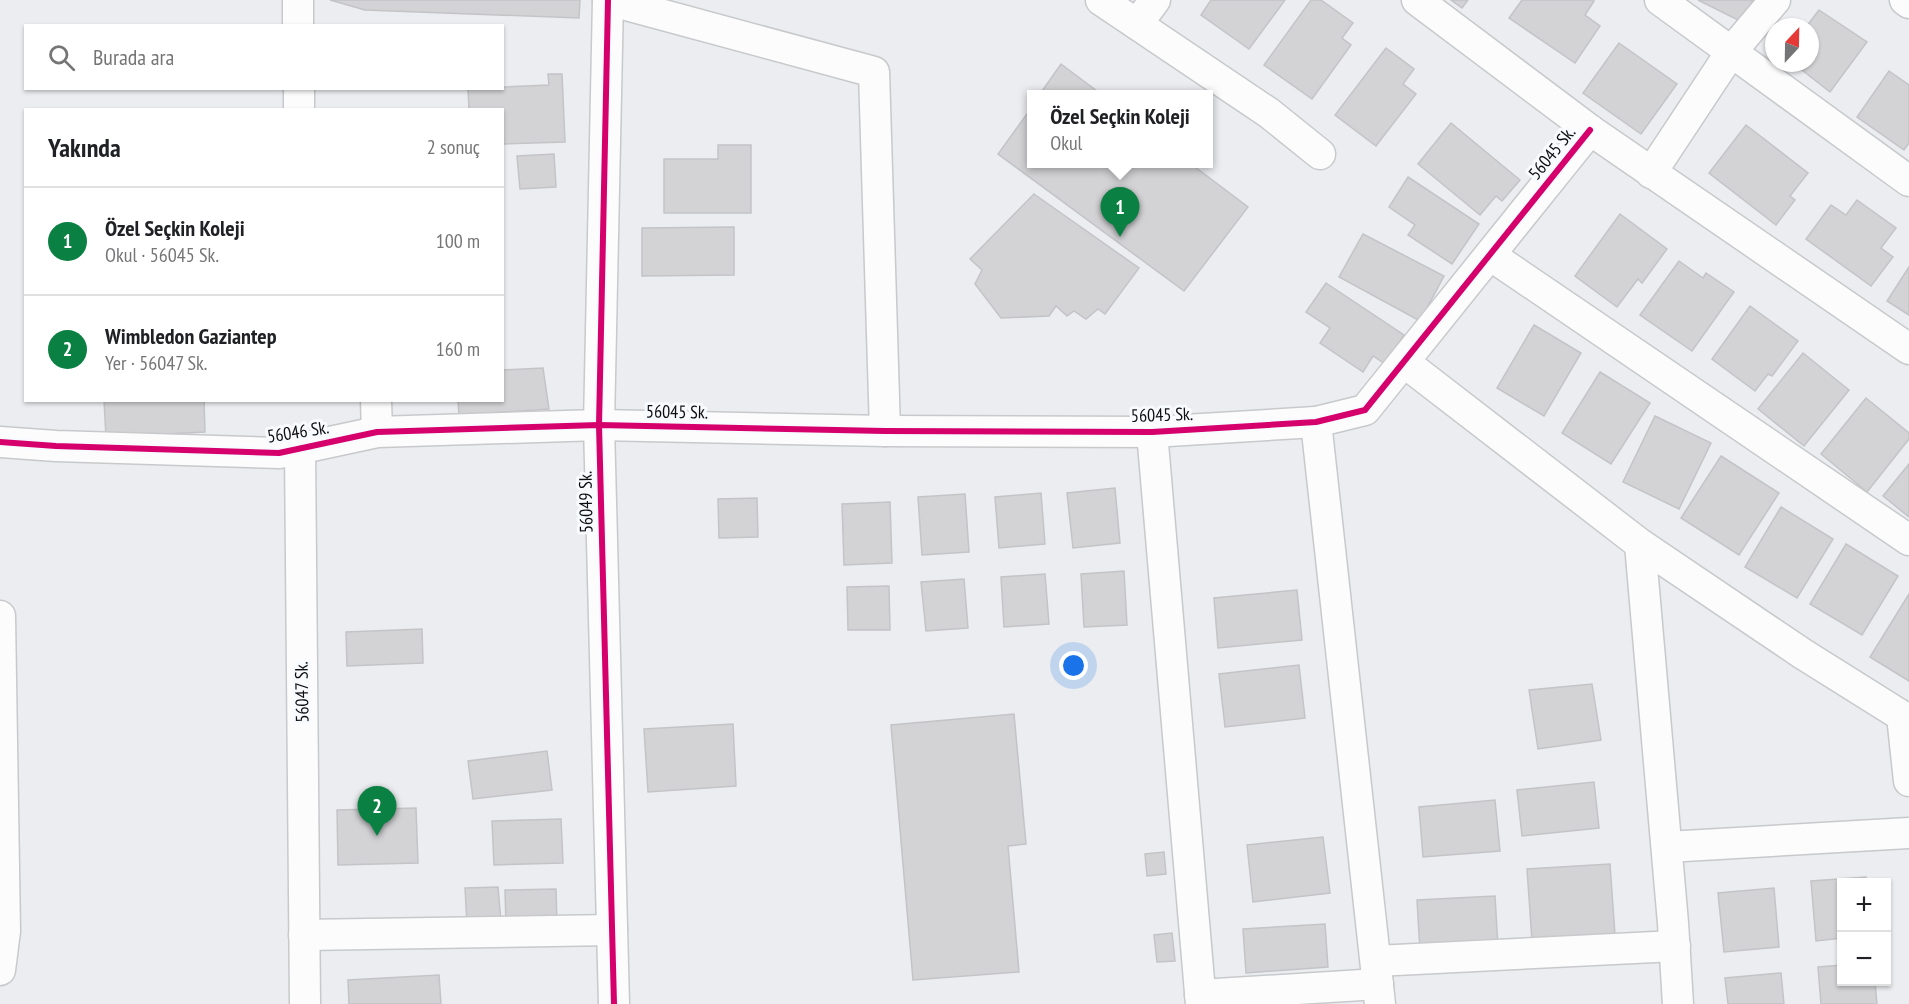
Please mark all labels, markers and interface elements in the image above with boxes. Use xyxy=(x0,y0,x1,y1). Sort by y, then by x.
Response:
north arrow xyxy=(1765,18,1819,72)
search box xyxy=(24,24,504,90)
icon: search xyxy=(45,41,78,74)
text: Burada ara xyxy=(93,43,174,71)
popup xyxy=(1027,90,1213,168)
text: Özel Seçkin Koleji xyxy=(1050,102,1190,130)
street label: 56045 Sk. xyxy=(1523,121,1580,184)
text: Okul xyxy=(1050,130,1082,156)
text: Yakında xyxy=(48,131,121,164)
text: 2 sonuç xyxy=(427,134,480,160)
pin: 1 xyxy=(1100,188,1140,237)
text: Özel Seçkin Koleji xyxy=(105,214,245,242)
text: 1 xyxy=(63,228,72,254)
text: 100 m xyxy=(436,228,480,254)
text: Okul · 56045 Sk. xyxy=(105,242,219,268)
text: Wimbledon Gaziantep xyxy=(105,322,277,350)
text: 2 xyxy=(63,336,72,362)
text: 160 m xyxy=(436,336,480,362)
text: Yer · 56047 Sk. xyxy=(105,350,207,376)
street label: 56045 Sk. xyxy=(646,399,708,424)
street label: 56045 Sk. xyxy=(1130,402,1193,427)
street label: 56046 Sk. xyxy=(265,415,330,448)
street label: 56049 Sk. xyxy=(573,471,598,533)
your location xyxy=(1059,651,1088,680)
street label: 56047 Sk. xyxy=(289,661,314,723)
pin: 2 xyxy=(358,786,397,836)
map controls xyxy=(1837,878,1891,986)
button: + xyxy=(1837,878,1891,932)
button: − xyxy=(1837,932,1891,986)

